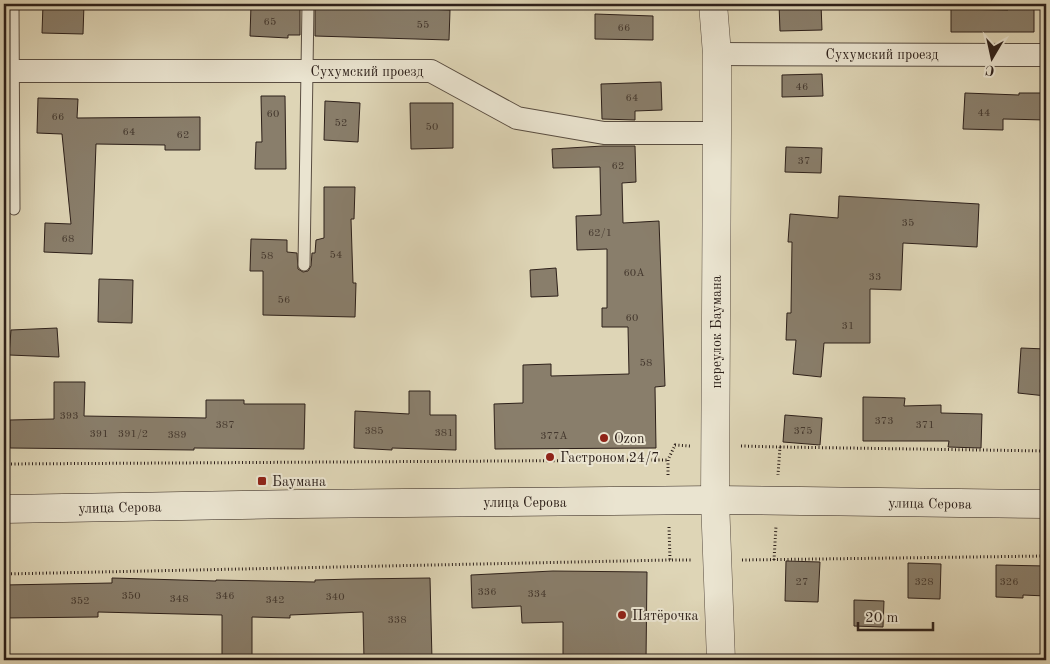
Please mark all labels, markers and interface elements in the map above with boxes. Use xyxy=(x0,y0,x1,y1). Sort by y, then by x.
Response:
house number: 65 xyxy=(264,17,276,28)
house number: 55 xyxy=(417,20,429,31)
house number: 66 xyxy=(618,23,630,34)
north arrow xyxy=(968,32,1018,82)
street label: Сухумский проезд xyxy=(826,48,939,62)
text: С xyxy=(984,62,996,77)
street label: Сухумский проезд xyxy=(311,65,424,79)
house number: 46 xyxy=(796,82,808,93)
house number: 64 xyxy=(626,93,638,104)
house number: 44 xyxy=(978,108,990,119)
house number: 60 xyxy=(267,109,279,120)
house number: 66 xyxy=(52,112,64,123)
house number: 52 xyxy=(335,118,347,129)
house number: 50 xyxy=(426,122,438,133)
house number: 64 xyxy=(123,127,135,138)
house number: 62 xyxy=(177,130,189,141)
house number: 37 xyxy=(798,156,810,167)
house number: 62 xyxy=(612,161,624,172)
house number: 35 xyxy=(902,218,914,229)
house number: 62/1 xyxy=(588,228,612,239)
house number: 68 xyxy=(62,234,74,245)
house number: 54 xyxy=(330,250,342,261)
house number: 58 xyxy=(261,251,273,262)
house number: 60А xyxy=(623,268,645,279)
house number: 33 xyxy=(869,272,881,283)
street label: переулок Баумана xyxy=(710,275,724,389)
house number: 56 xyxy=(278,295,290,306)
house number: 60 xyxy=(626,313,638,324)
house number: 31 xyxy=(842,321,854,332)
house number: 58 xyxy=(640,358,652,369)
house number: 393 xyxy=(59,411,79,422)
house number: 373 xyxy=(874,416,894,427)
house number: 387 xyxy=(215,420,235,431)
house number: 371 xyxy=(915,420,935,431)
house number: 385 xyxy=(364,426,384,437)
house number: 375 xyxy=(793,426,813,437)
house number: 381 xyxy=(434,428,454,439)
house number: 391 xyxy=(89,429,109,440)
house number: 391/2 xyxy=(118,429,148,440)
house number: 389 xyxy=(167,430,187,441)
house number: 377А xyxy=(540,431,568,442)
marker: Ozon xyxy=(598,432,610,444)
place label: Ozon xyxy=(614,432,645,446)
marker: Гастроном 24/7 xyxy=(544,451,556,463)
place label: Гастроном 24/7 xyxy=(560,451,659,465)
marker: Баумана xyxy=(256,475,268,487)
place label: Баумана xyxy=(272,475,326,489)
street label: улица Серова xyxy=(483,496,567,510)
street label: улица Серова xyxy=(888,496,972,512)
street label: улица Серова xyxy=(78,500,162,516)
house number: 27 xyxy=(796,577,808,588)
house number: 328 xyxy=(914,577,934,588)
house number: 326 xyxy=(999,577,1019,588)
house number: 336 xyxy=(477,587,497,598)
house number: 334 xyxy=(527,589,547,600)
house number: 350 xyxy=(121,591,141,602)
house number: 346 xyxy=(215,591,235,602)
house number: 340 xyxy=(325,592,345,603)
house number: 348 xyxy=(169,594,189,605)
house number: 342 xyxy=(265,595,285,606)
house number: 352 xyxy=(70,596,90,607)
scale bar xyxy=(858,599,932,631)
marker: Пятёрочка xyxy=(616,609,628,621)
place label: Пятёрочка xyxy=(632,609,699,623)
text: 20 m xyxy=(865,611,899,626)
house number: 338 xyxy=(387,615,407,626)

